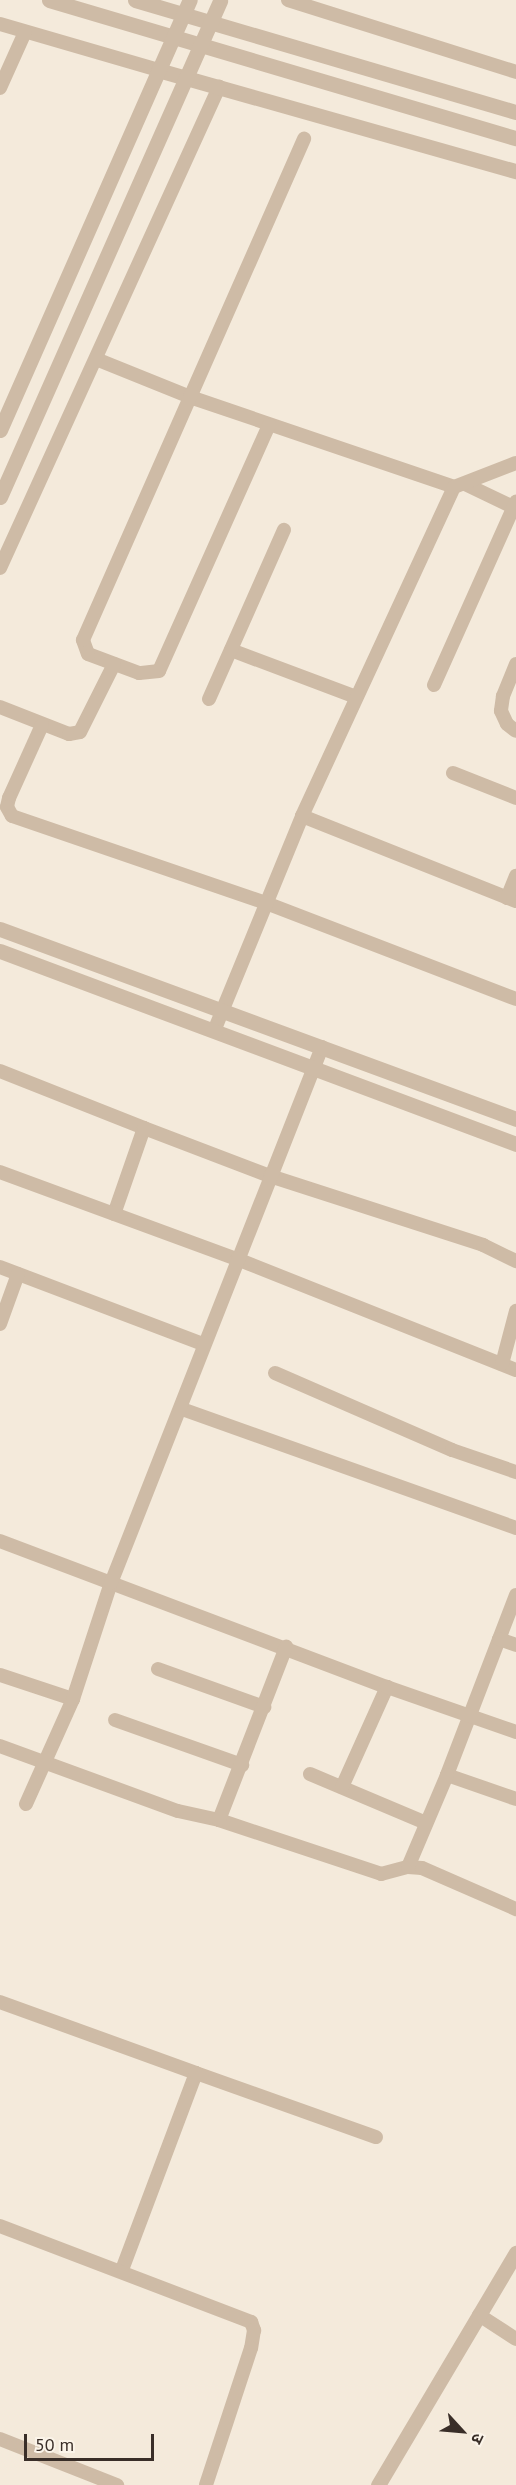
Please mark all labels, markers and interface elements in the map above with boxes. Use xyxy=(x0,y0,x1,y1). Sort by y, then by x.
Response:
north arrow xyxy=(432,2401,492,2461)
scale bar xyxy=(27,2422,158,2460)
text: उ xyxy=(467,2430,489,2447)
text: 50 m xyxy=(35,2433,74,2456)

